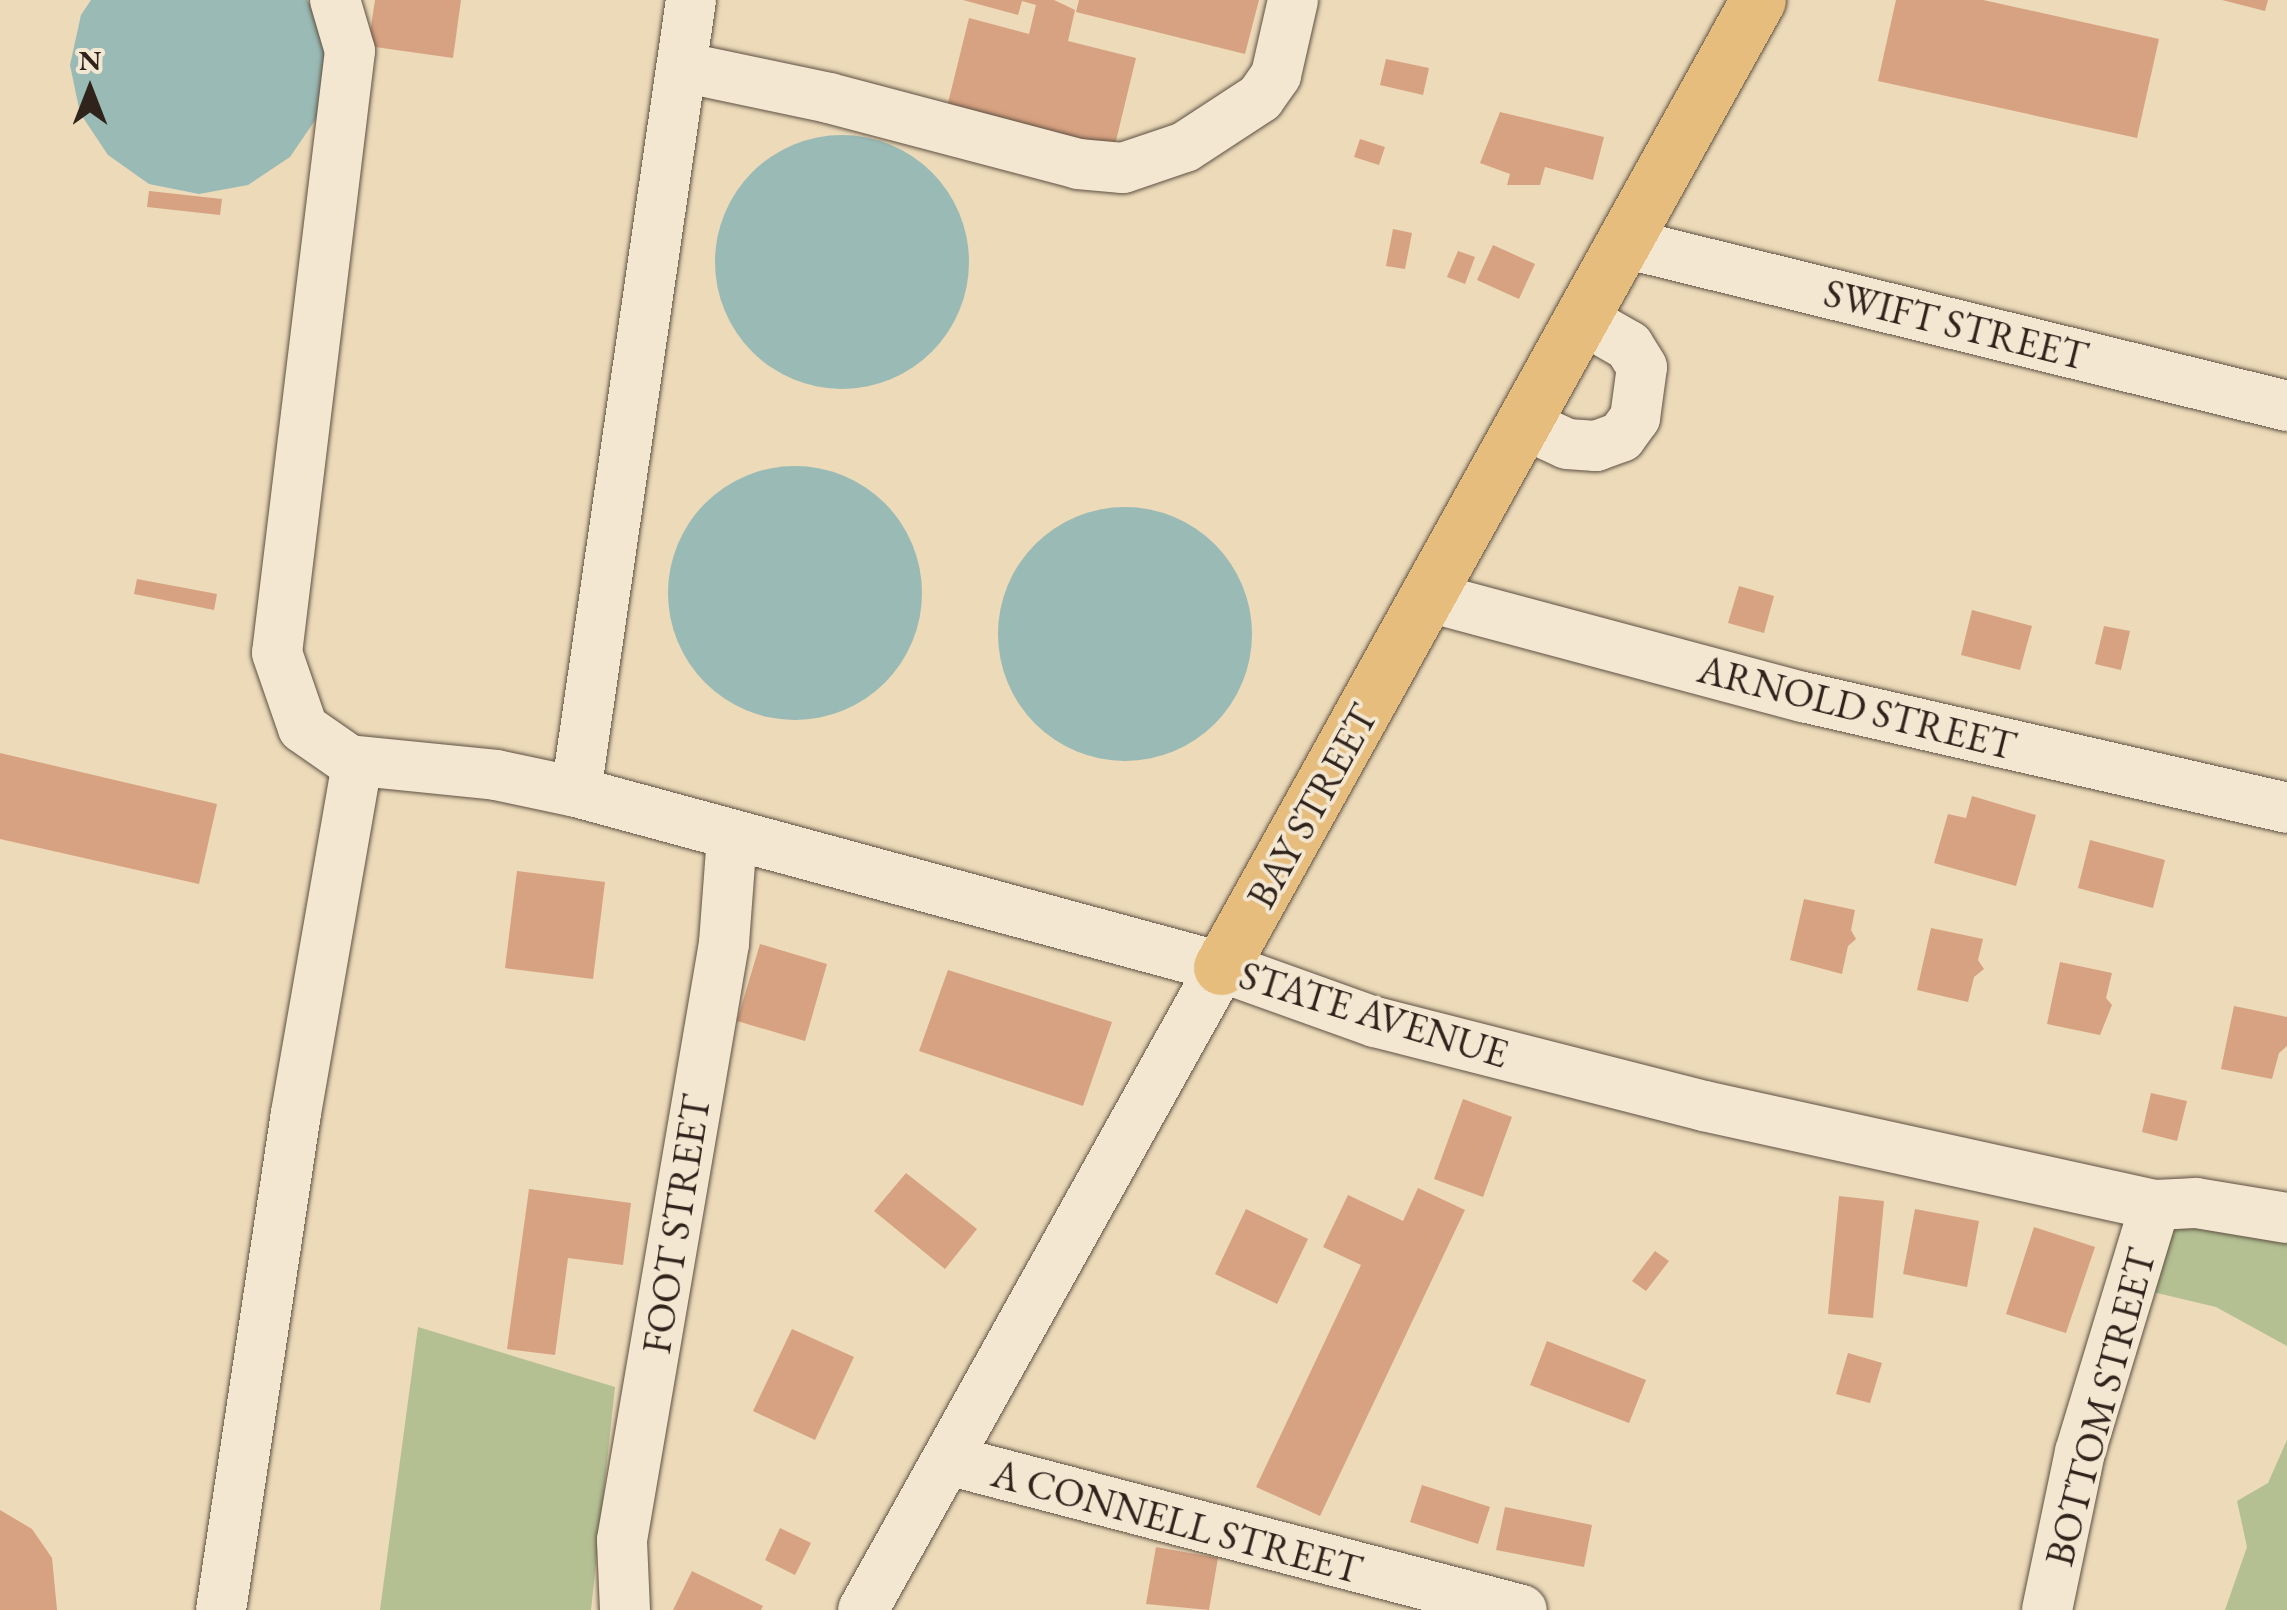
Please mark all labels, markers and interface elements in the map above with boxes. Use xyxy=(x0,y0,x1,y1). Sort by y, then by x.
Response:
north arrow xyxy=(40,40,140,140)
text: N xyxy=(79,42,101,78)
street label: SWIFT STREET xyxy=(1819,268,2093,380)
street label: ARNOLD STREET xyxy=(1693,644,2021,770)
street label: BAY STREET xyxy=(1236,696,1388,916)
street label: STATE AVENUE xyxy=(1234,950,1514,1078)
street label: FOOT STREET xyxy=(632,1091,720,1357)
street label: BOTTOM STREET xyxy=(2035,1243,2165,1571)
street label: A CONNELL STREET xyxy=(987,1449,1367,1593)

